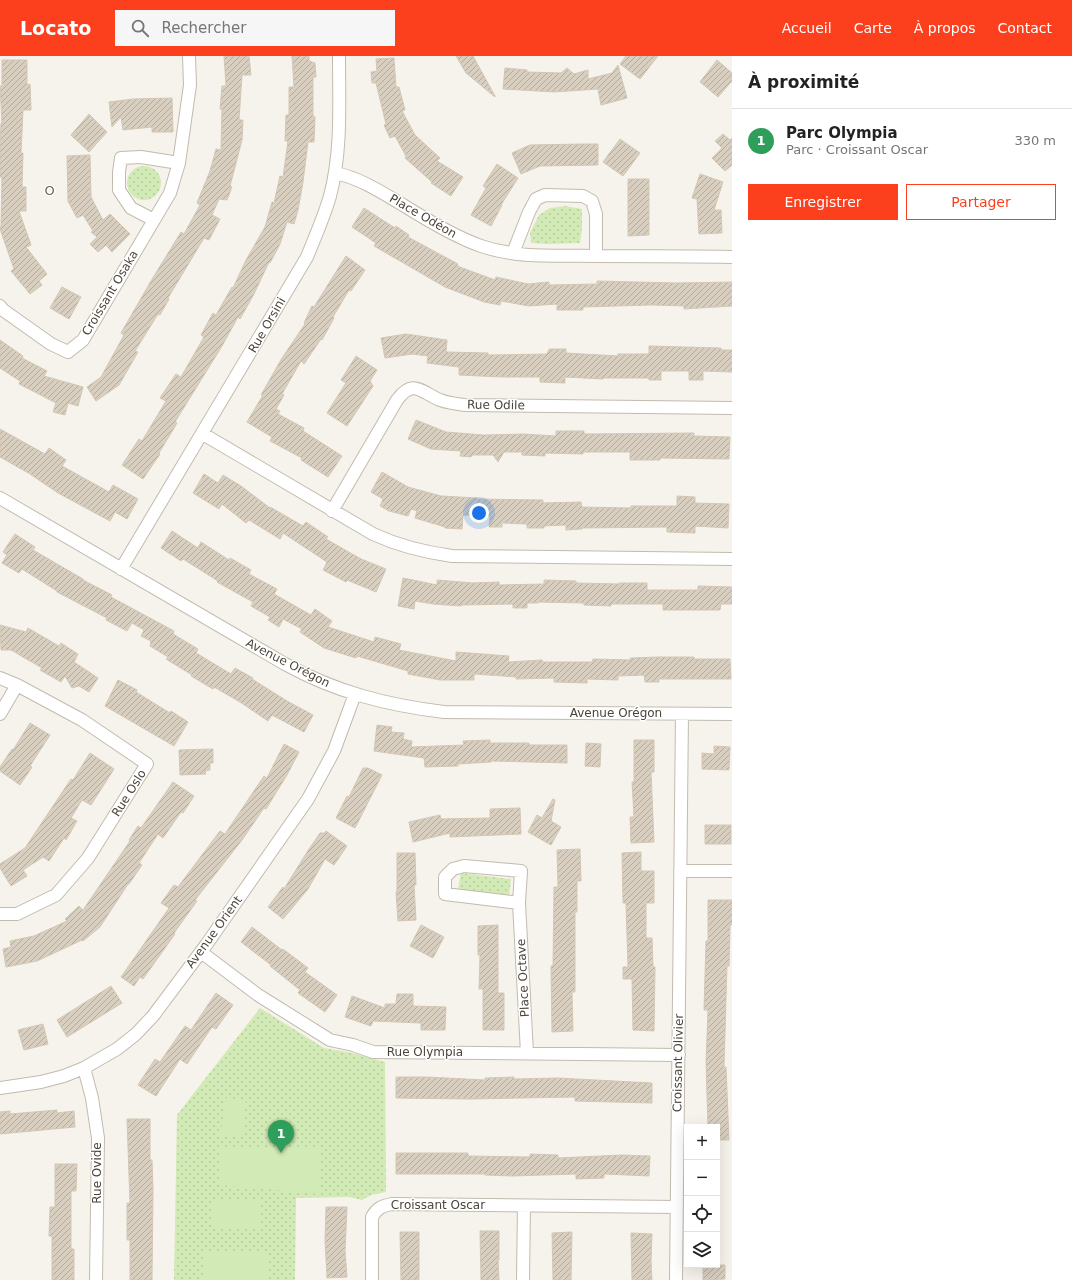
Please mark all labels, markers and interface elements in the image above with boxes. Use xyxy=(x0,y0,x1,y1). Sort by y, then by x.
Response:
search box xyxy=(115,10,395,46)
text: Locato xyxy=(20,17,91,39)
icon: search xyxy=(129,17,151,39)
text: Rechercher xyxy=(161,19,246,37)
text: Accueil xyxy=(782,20,832,36)
text: Carte xyxy=(854,20,892,36)
text: À propos xyxy=(914,20,976,36)
text: Contact xyxy=(998,20,1052,36)
text: À proximité xyxy=(748,72,859,92)
text: Parc Olympia xyxy=(786,124,898,142)
text: 1 xyxy=(756,133,766,148)
text: 330 m xyxy=(1014,133,1056,148)
text: Parc · Croissant Oscar xyxy=(786,142,928,157)
district label: O xyxy=(44,183,56,198)
button: Enregistrer xyxy=(748,184,898,220)
button: Partager xyxy=(906,184,1056,220)
street label: Place Odéon xyxy=(387,191,459,241)
street label: Croissant Osaka xyxy=(79,248,141,338)
street label: Rue Orsini xyxy=(246,295,288,355)
street label: Rue Odile xyxy=(467,397,525,413)
your location xyxy=(469,503,489,523)
street label: Avenue Orégon xyxy=(244,636,332,690)
street label: Avenue Orégon xyxy=(570,706,662,720)
street label: Rue Oslo xyxy=(109,767,149,819)
street label: Avenue Orient xyxy=(183,893,245,971)
street label: Place Octave xyxy=(514,939,532,1017)
street label: Croissant Olivier xyxy=(670,1014,686,1112)
street label: Rue Olympia xyxy=(387,1045,463,1059)
pin: 1 xyxy=(268,1120,294,1153)
map controls xyxy=(684,1124,720,1268)
button: + xyxy=(684,1124,720,1160)
street label: Rue Ovide xyxy=(90,1142,104,1204)
button: − xyxy=(684,1160,720,1196)
button: locate xyxy=(684,1196,720,1232)
street label: Croissant Oscar xyxy=(391,1198,485,1212)
button: layers xyxy=(684,1232,720,1268)

